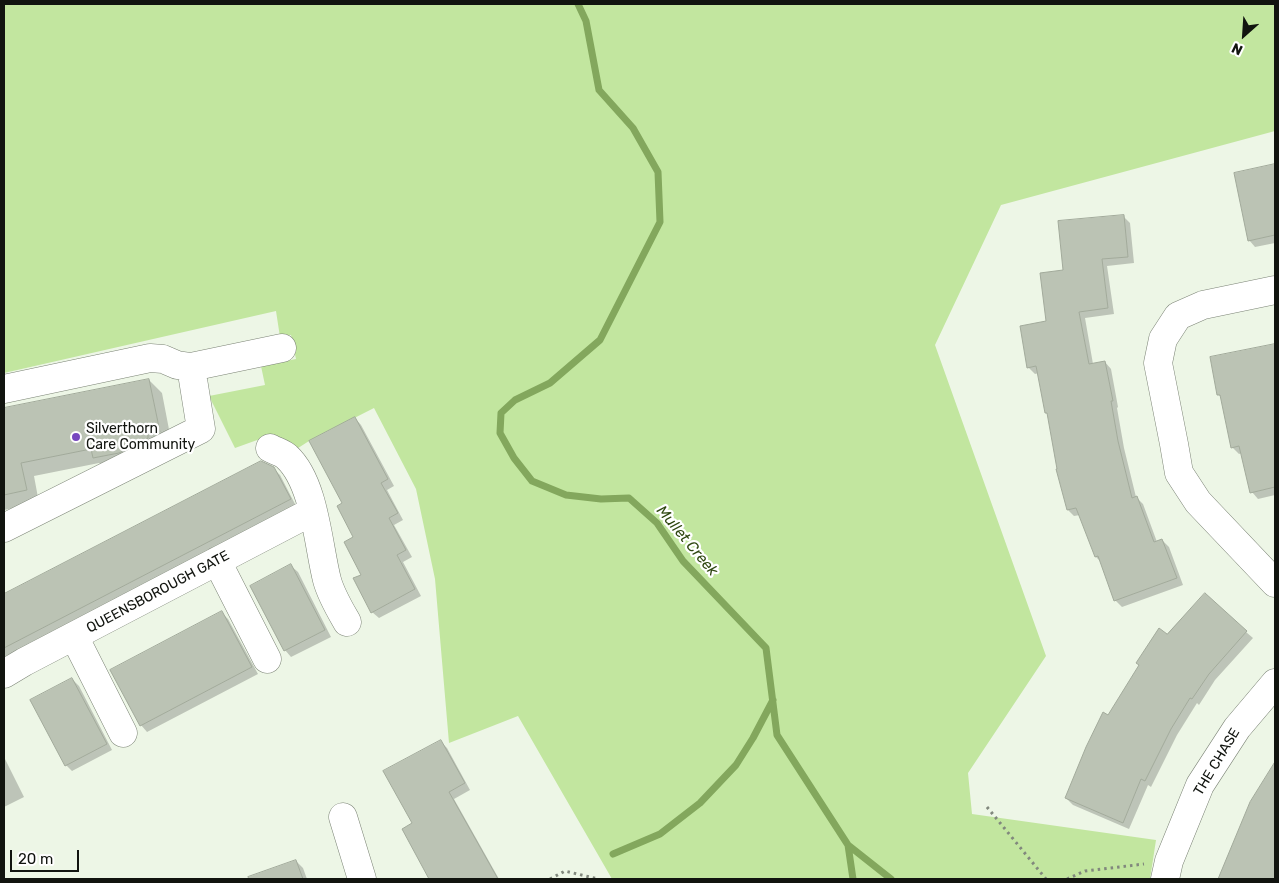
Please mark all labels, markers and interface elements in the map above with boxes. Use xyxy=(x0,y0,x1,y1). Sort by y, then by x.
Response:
north arrow xyxy=(1219,10,1269,60)
text: N xyxy=(1229,39,1245,59)
place label: Silverthorn Care Community xyxy=(86,421,195,454)
marker: Silverthorn Care Community xyxy=(70,431,82,443)
water label: Mullet Creek xyxy=(652,502,722,580)
street label: QUEENSBOROUGH GATE xyxy=(84,547,232,637)
street label: THE CHASE xyxy=(1190,725,1244,799)
scale bar xyxy=(12,840,81,872)
text: 20 m xyxy=(18,850,53,868)

